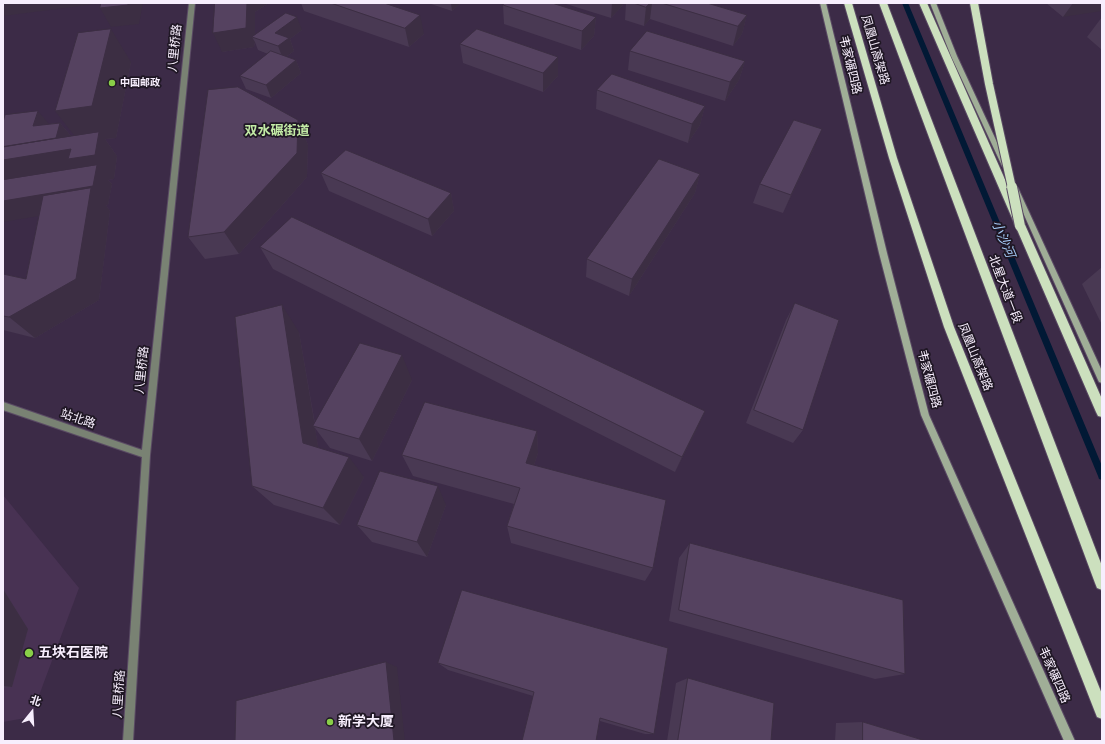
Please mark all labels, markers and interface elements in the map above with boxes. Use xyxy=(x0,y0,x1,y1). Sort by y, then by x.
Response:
street label: 凤凰山高架路 xyxy=(858,13,892,87)
street label: 八里桥路 xyxy=(165,23,185,73)
street label: 韦家碾四路 xyxy=(836,34,864,96)
place label: 中国邮政 xyxy=(120,77,160,89)
marker: 中国邮政 xyxy=(107,78,117,88)
district label: 双水碾街道 xyxy=(245,123,309,139)
water label: 小沙河 xyxy=(988,218,1018,260)
street label: 北星大道一段 xyxy=(985,253,1025,325)
street label: 凤凰山高架路 xyxy=(955,321,995,393)
street label: 八里桥路 xyxy=(132,345,152,395)
street label: 韦家碾四路 xyxy=(914,348,944,410)
street label: 站北路 xyxy=(59,406,97,432)
place label: 五块石医院 xyxy=(38,645,108,661)
street label: 韦家碾四路 xyxy=(1035,645,1073,705)
marker: 五块石医院 xyxy=(23,647,35,659)
street label: 八里桥路 xyxy=(110,670,128,718)
north arrow xyxy=(12,692,52,732)
text: 北 xyxy=(28,692,43,709)
place label: 新学大厦 xyxy=(338,714,394,730)
marker: 新学大厦 xyxy=(325,717,335,727)

